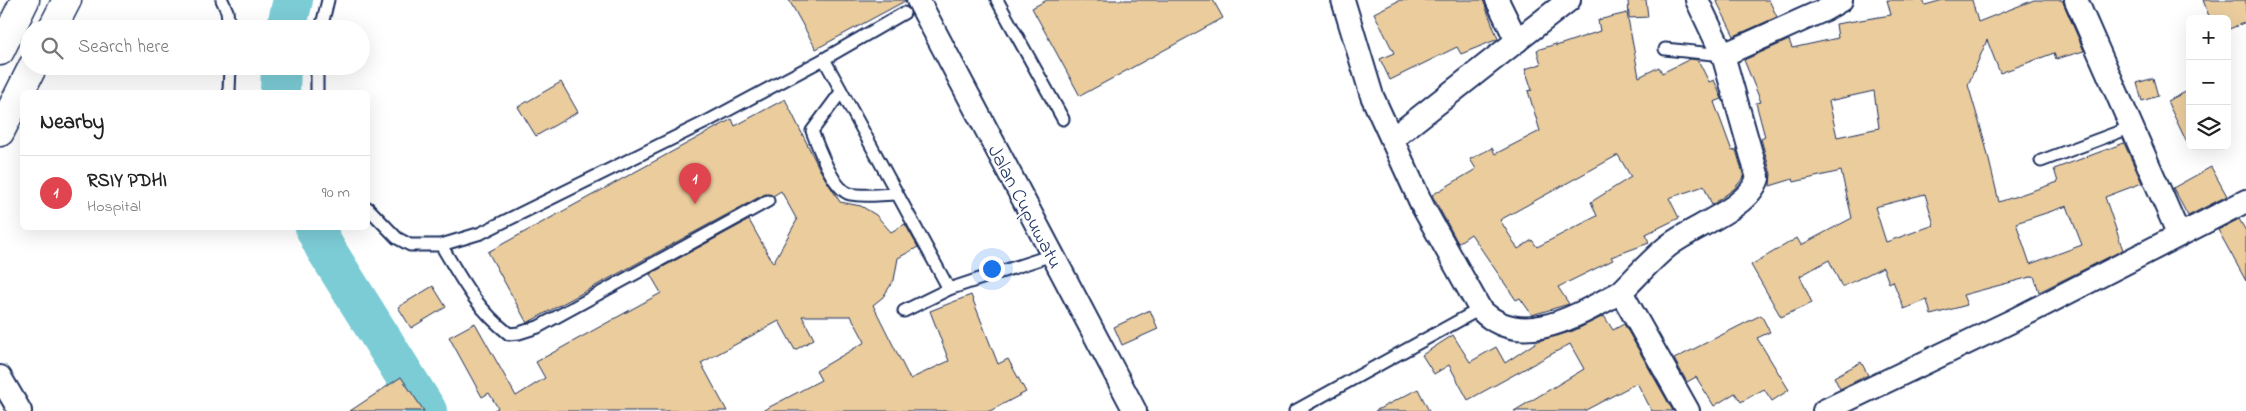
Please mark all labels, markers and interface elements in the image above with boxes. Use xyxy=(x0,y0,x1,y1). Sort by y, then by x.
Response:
map controls xyxy=(2186,15,2231,150)
button: + xyxy=(2186,15,2231,60)
search box xyxy=(20,20,370,75)
icon: search xyxy=(38,34,66,62)
text: Search here xyxy=(78,34,169,61)
button: − xyxy=(2186,60,2231,105)
button: layers xyxy=(2186,105,2231,150)
text: Nearby xyxy=(40,108,104,138)
street label: Jalan Cupuwatu xyxy=(979,140,1069,274)
pin: 1 xyxy=(679,163,711,204)
text: RSIY PDHI xyxy=(87,168,167,195)
text: 1 xyxy=(53,181,59,205)
text: 90 m xyxy=(322,181,350,205)
text: Hospital xyxy=(87,195,141,219)
your location xyxy=(979,256,1005,282)

